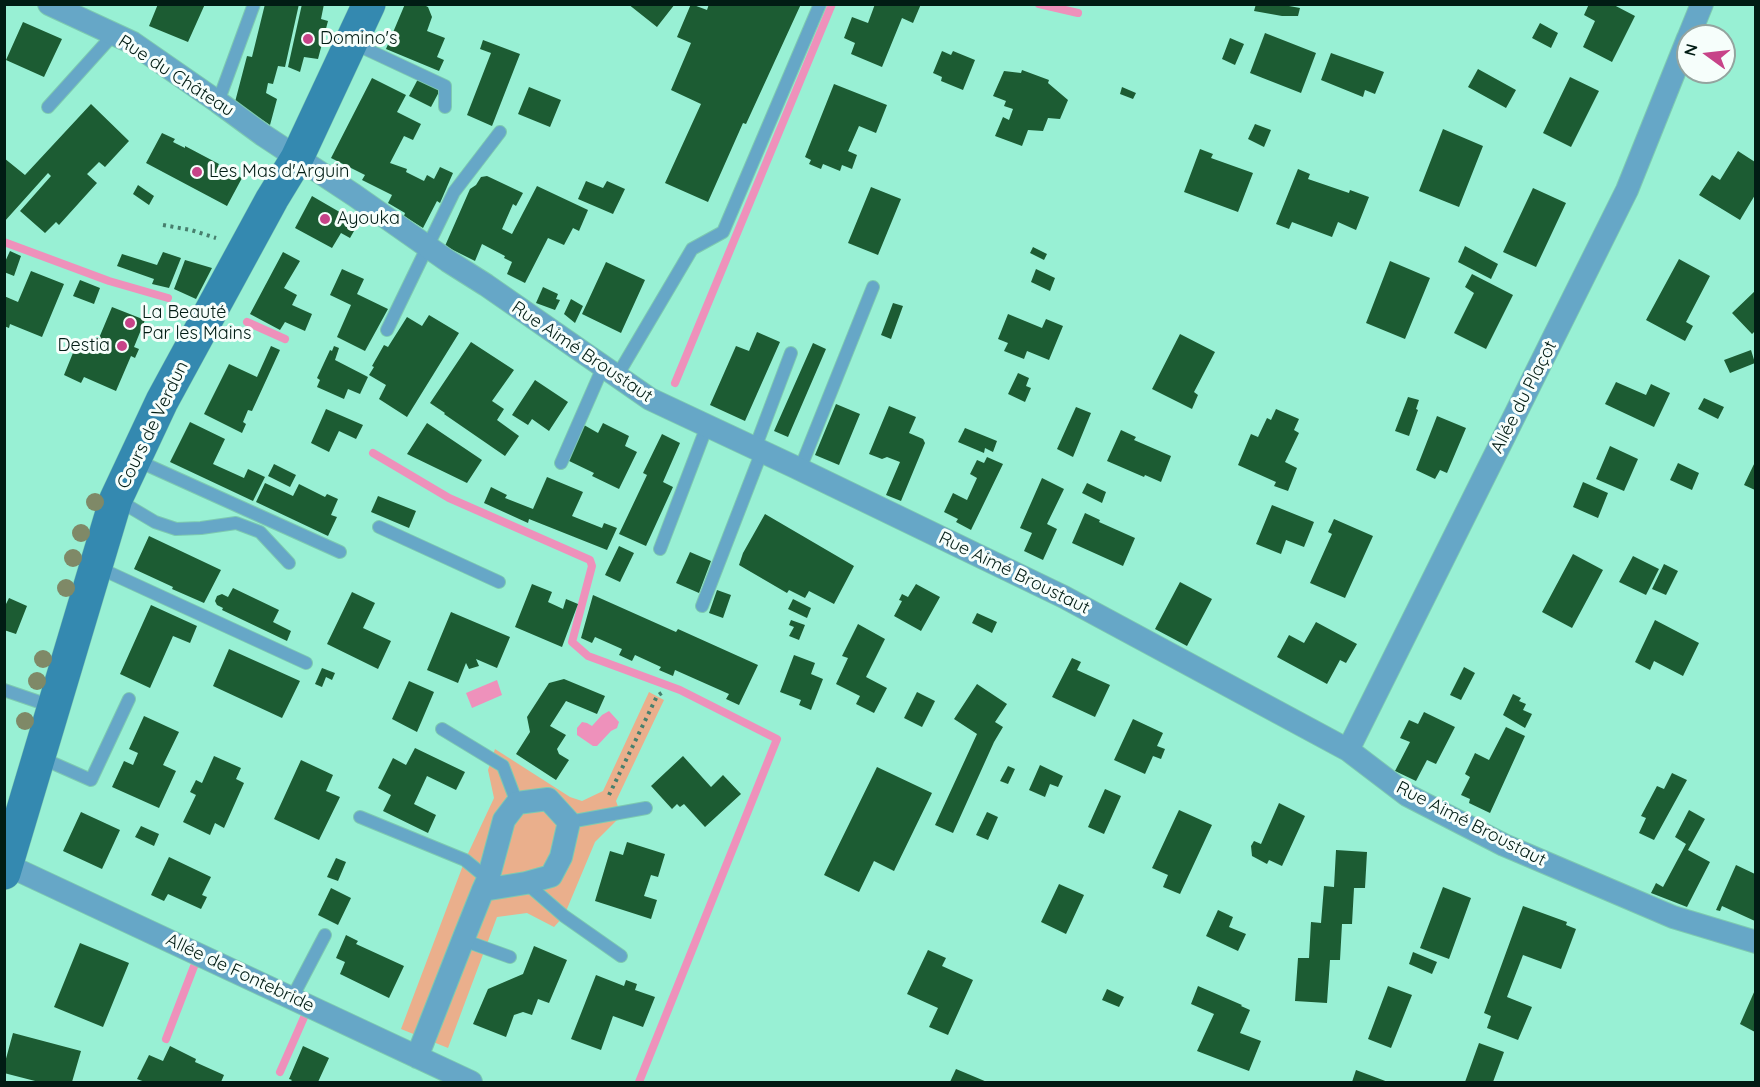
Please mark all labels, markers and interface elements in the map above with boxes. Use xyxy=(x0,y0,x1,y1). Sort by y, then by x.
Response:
north arrow xyxy=(1676,24,1736,84)
place label: Domino's xyxy=(320,28,397,50)
street label: Rue du Château xyxy=(114,31,238,121)
marker: Domino's xyxy=(301,32,315,46)
text: N xyxy=(1679,42,1702,58)
place label: Les Mas d'Arguin xyxy=(209,161,350,183)
marker: Les Mas d'Arguin xyxy=(190,165,204,179)
place label: Ayouka xyxy=(337,208,400,230)
marker: Ayouka xyxy=(318,212,332,226)
street label: Rue Aimé Broustaut xyxy=(507,297,657,407)
place label: La Beauté Par les Mains xyxy=(142,302,251,344)
marker: La Beauté Par les Mains xyxy=(123,316,137,330)
place label: Destia xyxy=(57,335,110,357)
street label: Allée du Plaçot xyxy=(1486,337,1562,457)
marker: Destia xyxy=(115,339,129,353)
street label: Cours de Verdun xyxy=(113,358,193,492)
street label: Rue Aimé Broustaut xyxy=(935,527,1093,619)
street label: Rue Aimé Broustaut xyxy=(1393,777,1549,871)
street label: Allée de Fontebride xyxy=(162,929,318,1017)

